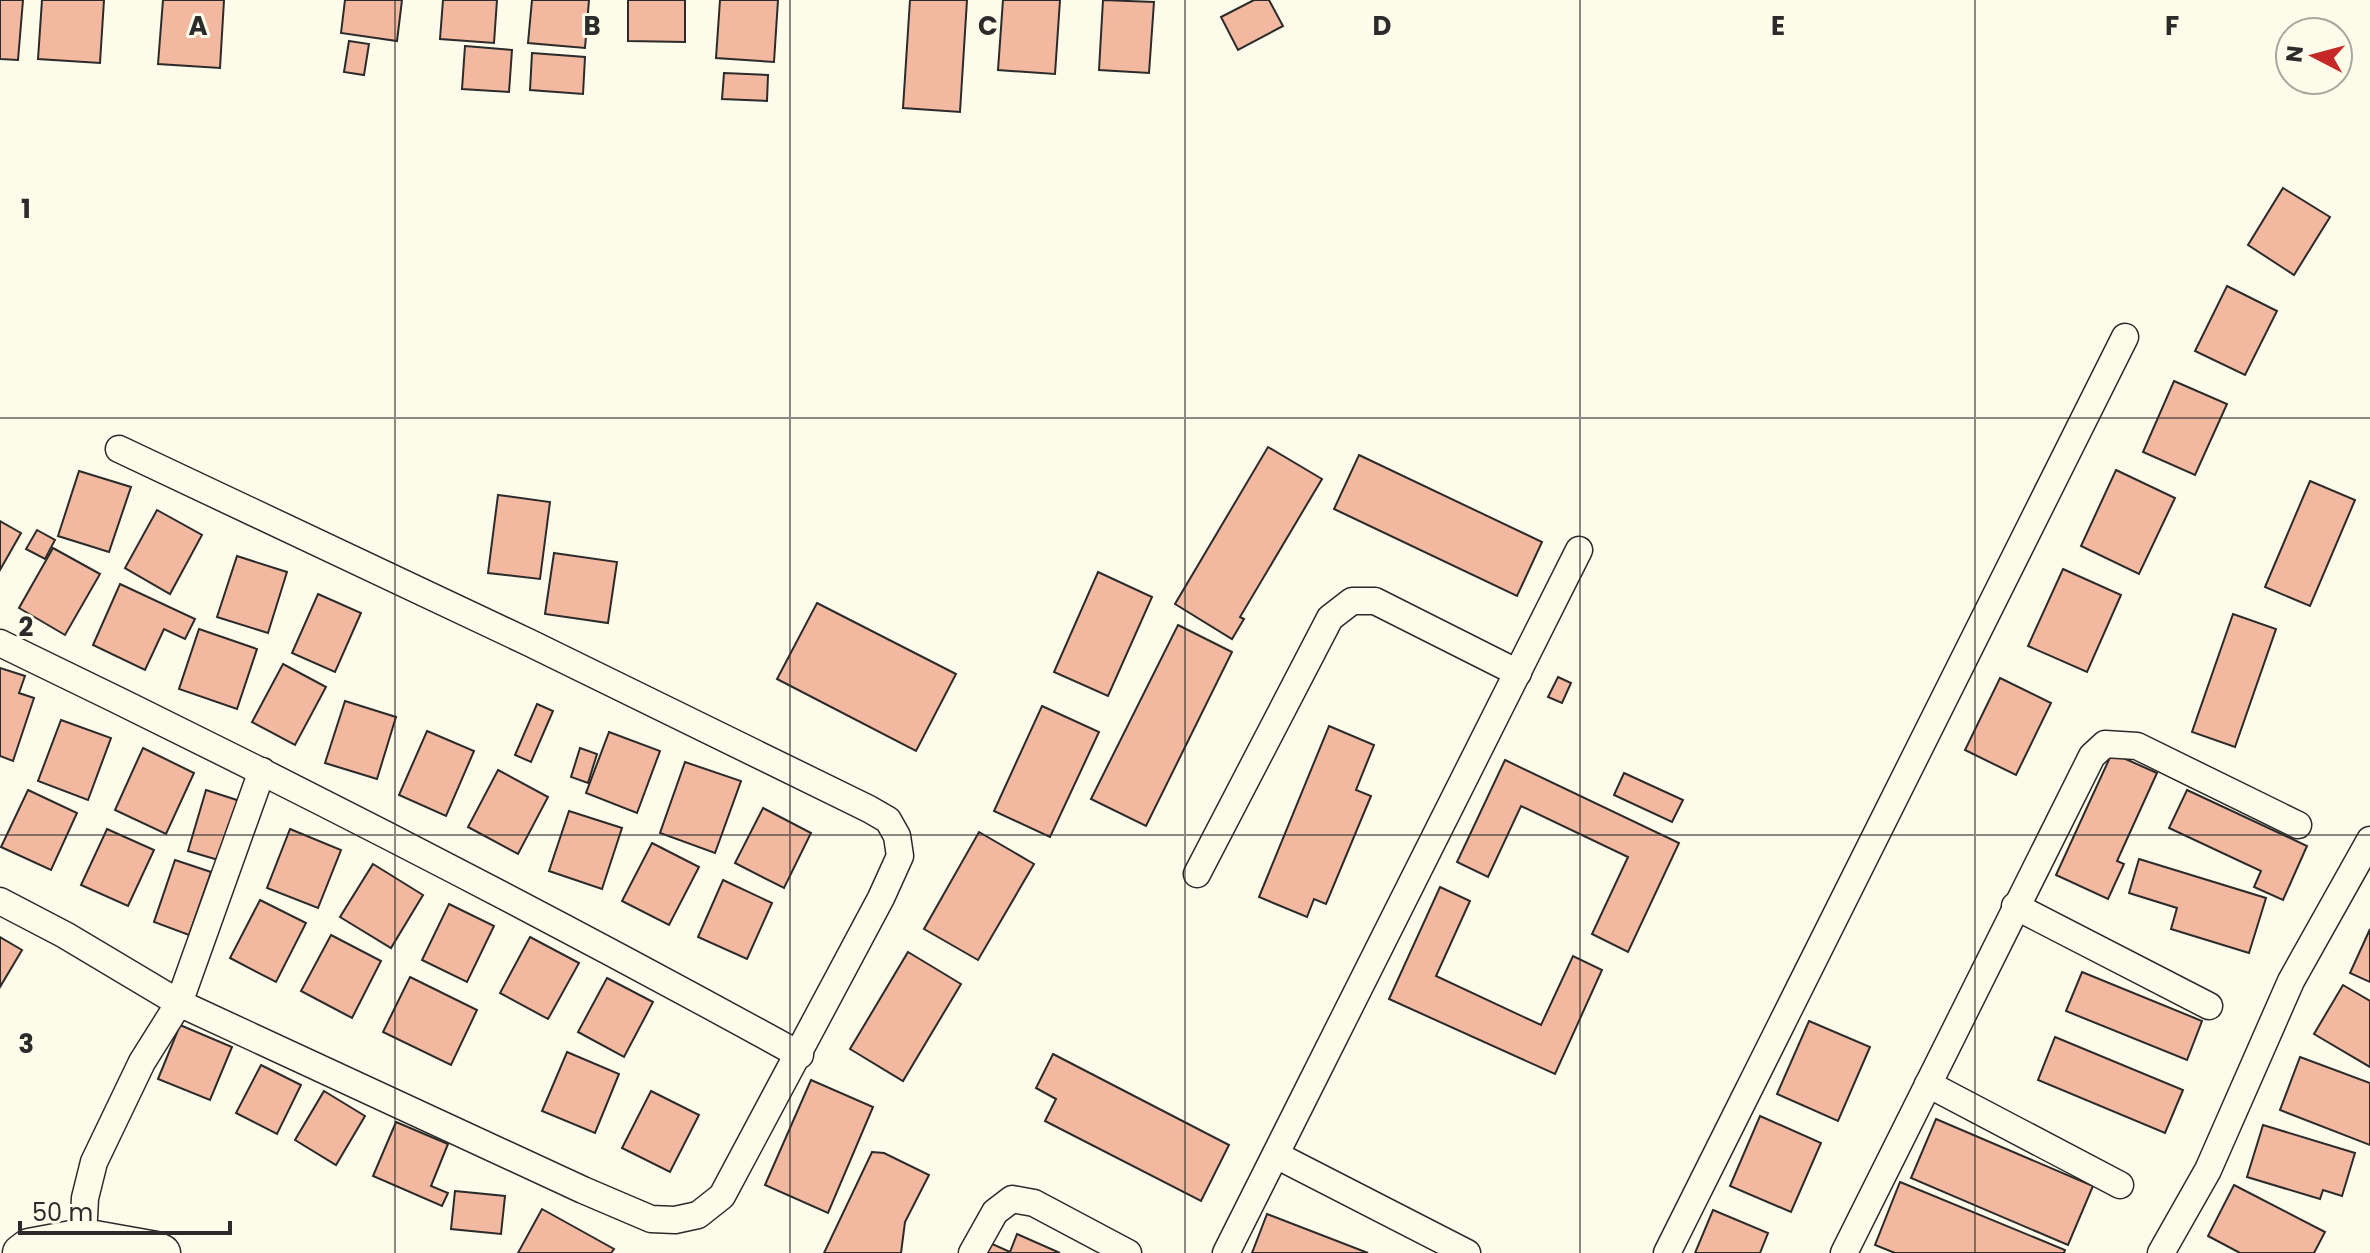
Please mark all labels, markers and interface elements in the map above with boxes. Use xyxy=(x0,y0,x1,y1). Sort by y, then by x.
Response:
text: A xyxy=(188,8,208,44)
text: B xyxy=(583,8,601,44)
text: C xyxy=(978,8,998,44)
text: D xyxy=(1373,8,1392,44)
text: E xyxy=(1771,8,1785,44)
text: F xyxy=(2165,8,2179,44)
north arrow xyxy=(2274,16,2354,96)
text: N xyxy=(2278,44,2311,64)
text: 1 xyxy=(21,191,31,227)
text: 2 xyxy=(19,609,34,645)
text: 3 xyxy=(18,1026,34,1062)
scale bar xyxy=(20,1185,230,1235)
text: 50 m xyxy=(32,1196,93,1229)

